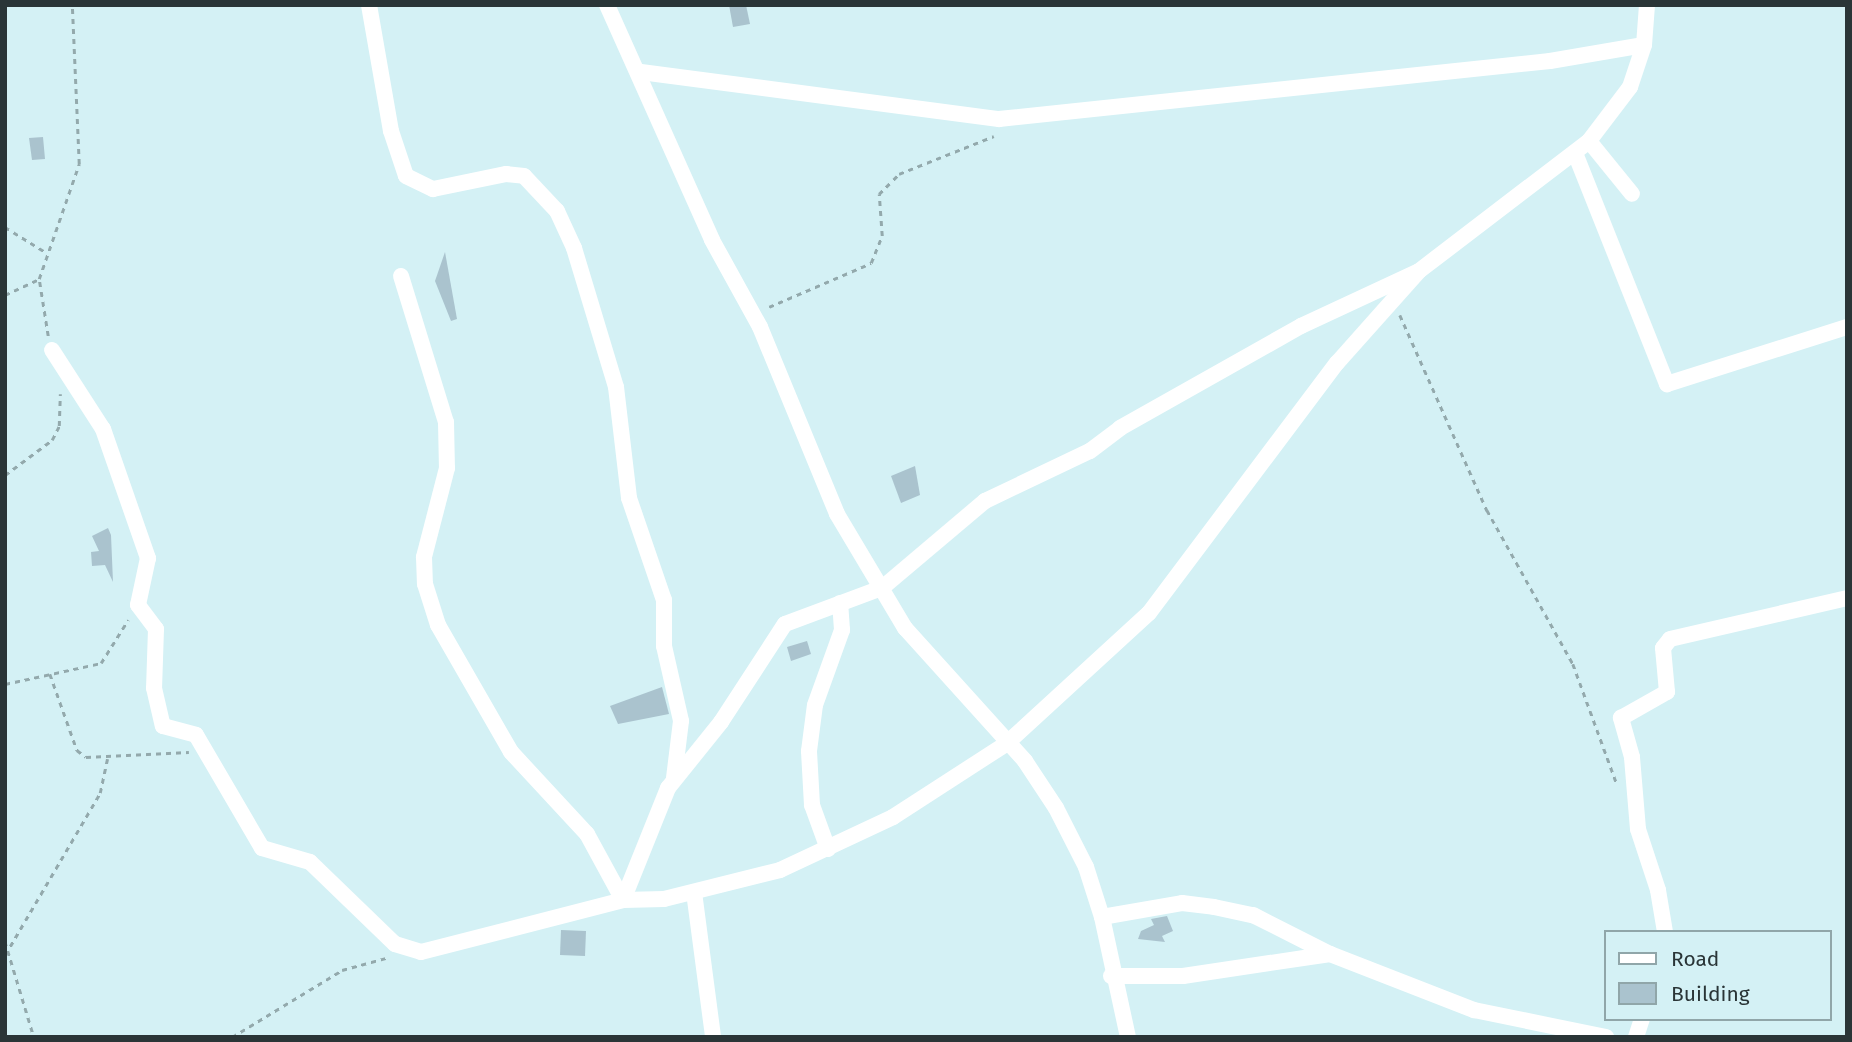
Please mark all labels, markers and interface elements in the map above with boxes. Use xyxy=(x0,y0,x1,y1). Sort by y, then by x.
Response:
legend xyxy=(1604,930,1831,1021)
text: Road xyxy=(1671,946,1719,972)
text: Building xyxy=(1671,981,1750,1007)

